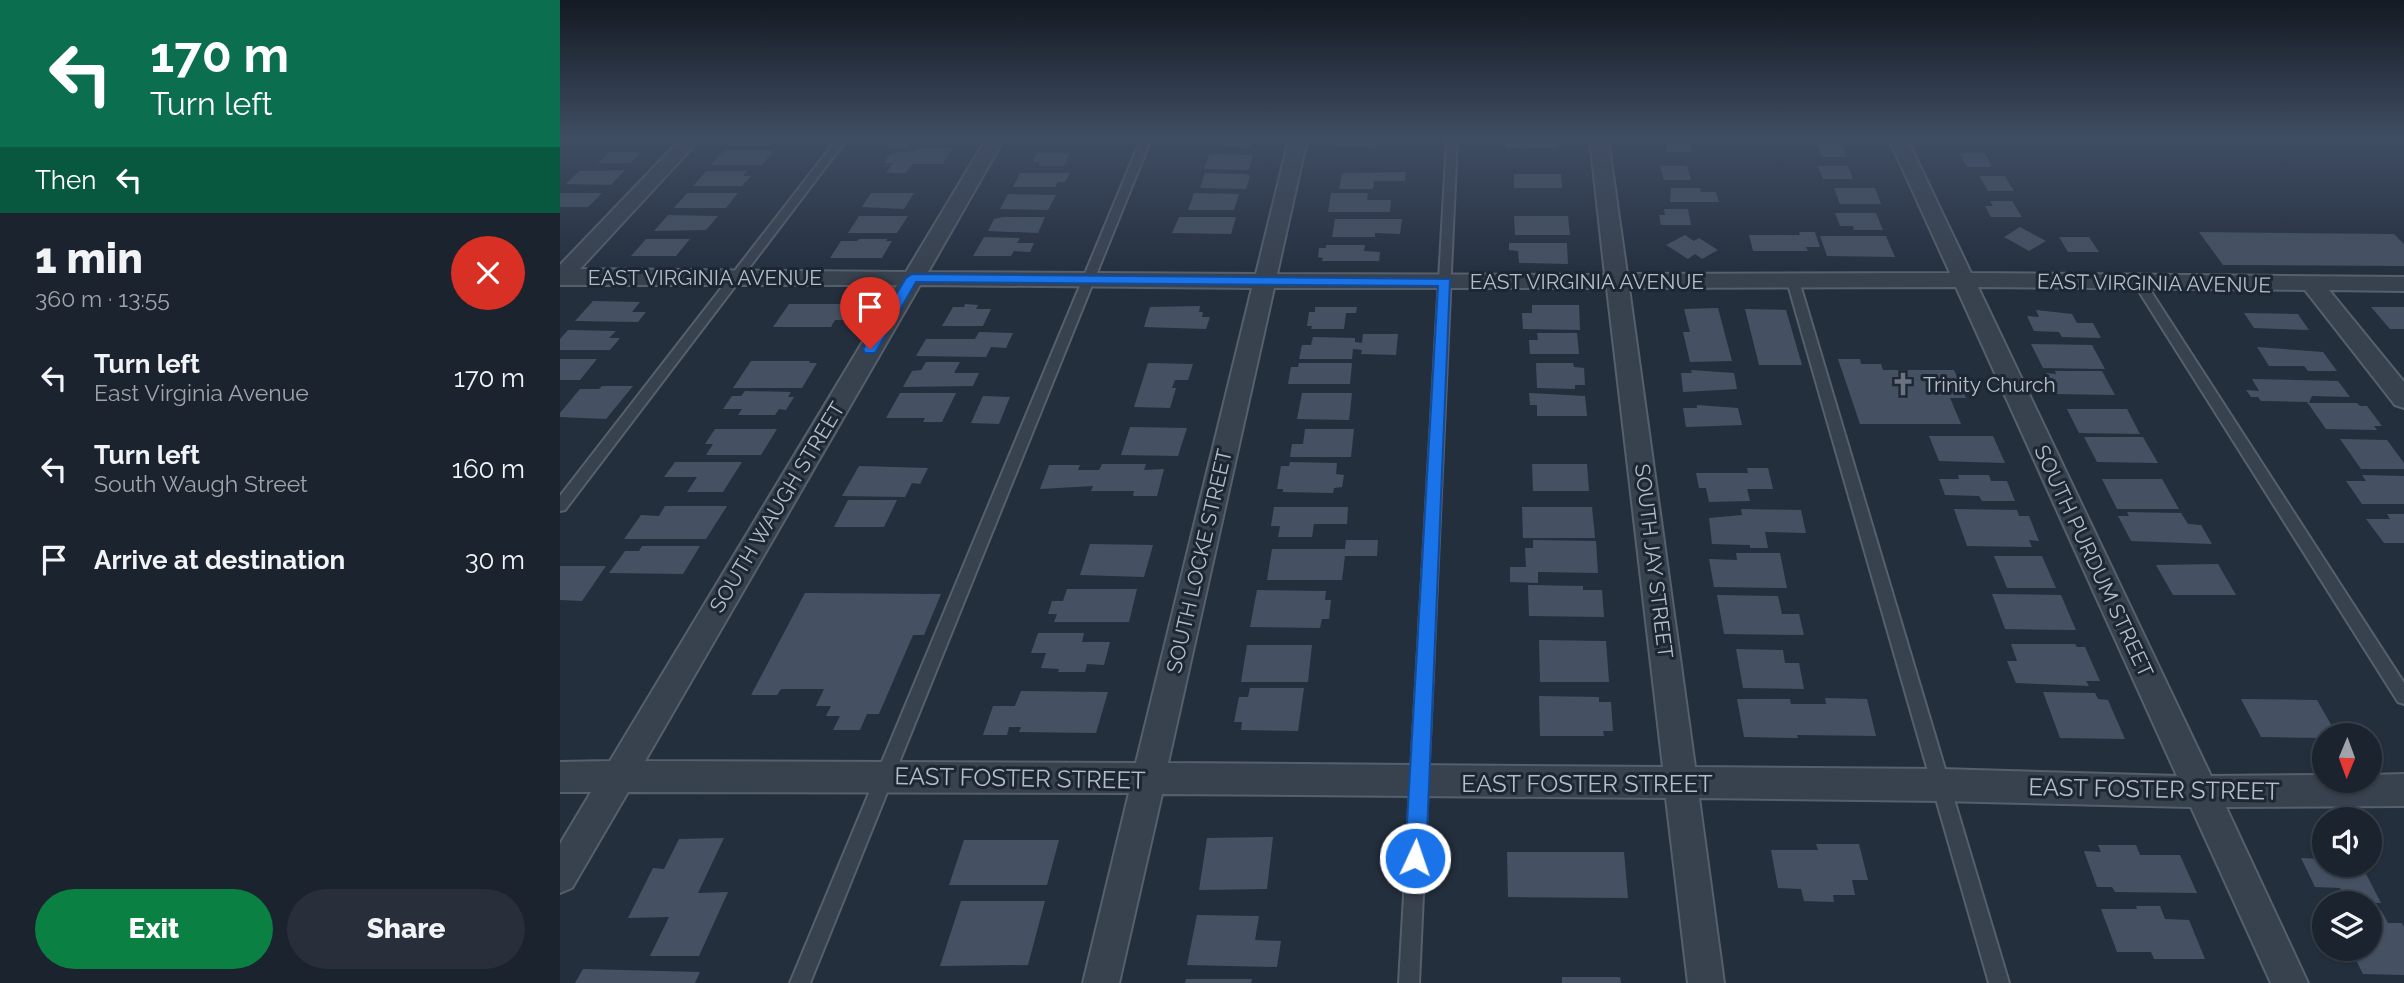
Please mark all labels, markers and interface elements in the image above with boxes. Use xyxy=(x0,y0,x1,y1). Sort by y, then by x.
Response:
text: 170 m xyxy=(150,26,289,83)
icon: left xyxy=(35,28,126,119)
text: Turn left xyxy=(150,85,272,122)
icon: left xyxy=(110,161,148,199)
text: Then xyxy=(35,165,96,195)
text: 1 min xyxy=(35,234,143,283)
button: close xyxy=(451,236,525,310)
street label: EAST VIRGINIA AVENUE xyxy=(588,265,822,290)
street label: EAST VIRGINIA AVENUE xyxy=(2037,268,2271,298)
street label: EAST VIRGINIA AVENUE xyxy=(1470,269,1704,294)
pin xyxy=(840,277,900,349)
text: 360 m · 13:55 xyxy=(35,285,170,312)
icon: arrive xyxy=(851,288,889,326)
text: Turn left xyxy=(94,349,200,379)
icon: left xyxy=(35,359,73,397)
text: 170 m xyxy=(454,363,525,393)
church icon: Trinity Church xyxy=(1889,370,1917,398)
place label: Trinity Church xyxy=(1923,372,2056,397)
text: East Virginia Avenue xyxy=(94,379,309,406)
street label: SOUTH WAUGH STREET xyxy=(704,397,850,617)
text: Turn left xyxy=(94,440,200,470)
street label: SOUTH PURDUM STREET xyxy=(2029,441,2159,681)
street label: SOUTH LOCKE STREET xyxy=(1161,446,1237,675)
icon: left xyxy=(35,450,73,488)
text: 160 m xyxy=(452,454,525,484)
street label: SOUTH JAY STREET xyxy=(1630,462,1678,660)
text: South Waugh Street xyxy=(94,470,308,497)
icon: arrive xyxy=(35,541,73,579)
text: Arrive at destination xyxy=(94,545,345,575)
text: 30 m xyxy=(465,545,525,575)
north arrow xyxy=(2312,723,2382,793)
map controls xyxy=(2312,723,2382,961)
street label: EAST FOSTER STREET xyxy=(894,761,1146,795)
street label: EAST FOSTER STREET xyxy=(1461,769,1713,798)
street label: EAST FOSTER STREET xyxy=(2028,772,2280,806)
button: sound xyxy=(2312,807,2382,877)
position arrow xyxy=(1378,821,1452,895)
button: Exit xyxy=(35,889,273,969)
button: Share xyxy=(287,889,525,969)
button: layers xyxy=(2312,891,2382,961)

